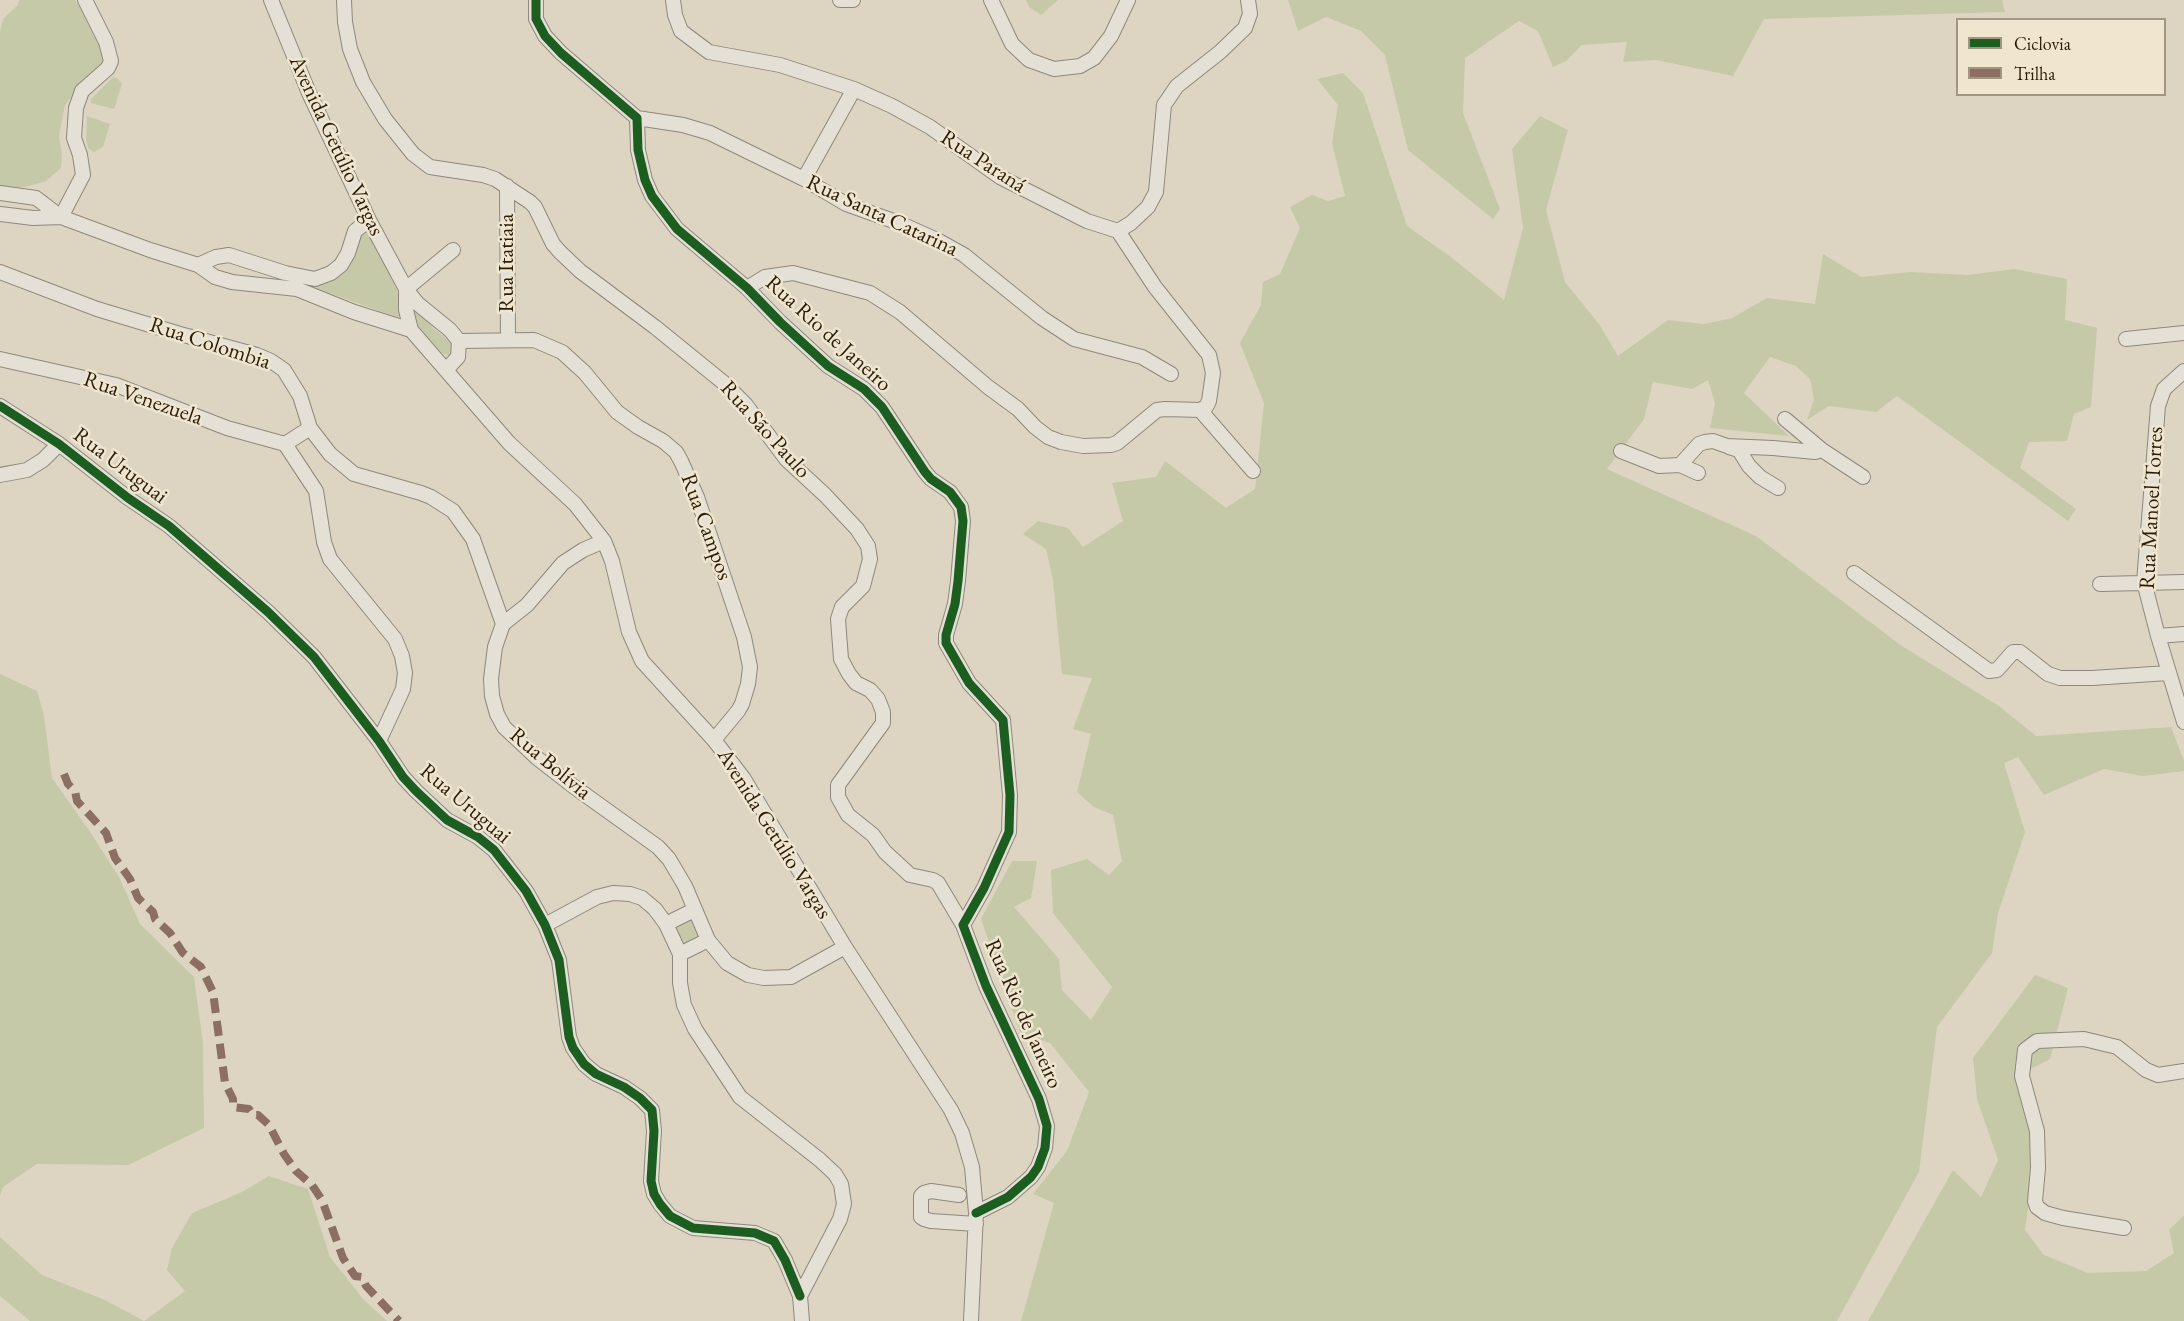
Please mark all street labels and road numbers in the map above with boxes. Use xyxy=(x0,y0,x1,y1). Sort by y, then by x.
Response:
street label: Avenida Getúlio Vargas xyxy=(283,52,389,240)
street label: Rua Paraná xyxy=(935,125,1031,199)
street label: Rua Santa Catarina xyxy=(802,169,962,263)
street label: Rua Itatiaia xyxy=(494,214,520,312)
street label: Rua Rio de Janeiro xyxy=(759,270,897,398)
street label: Rua Colombia xyxy=(146,312,274,376)
street label: Rua Venezuela xyxy=(80,366,206,432)
street label: Rua São Paulo xyxy=(714,376,816,484)
street label: Rua Uruguai xyxy=(68,422,172,510)
street label: Rua Manoel Torres xyxy=(2135,426,2169,590)
street label: Rua Campos xyxy=(675,470,737,584)
street label: Rua Bolívia xyxy=(504,722,596,806)
street label: Avenida Getúlio Vargas xyxy=(711,744,837,924)
street label: Rua Uruguai xyxy=(414,758,516,850)
street label: Rua Rio de Janeiro xyxy=(978,935,1068,1093)

